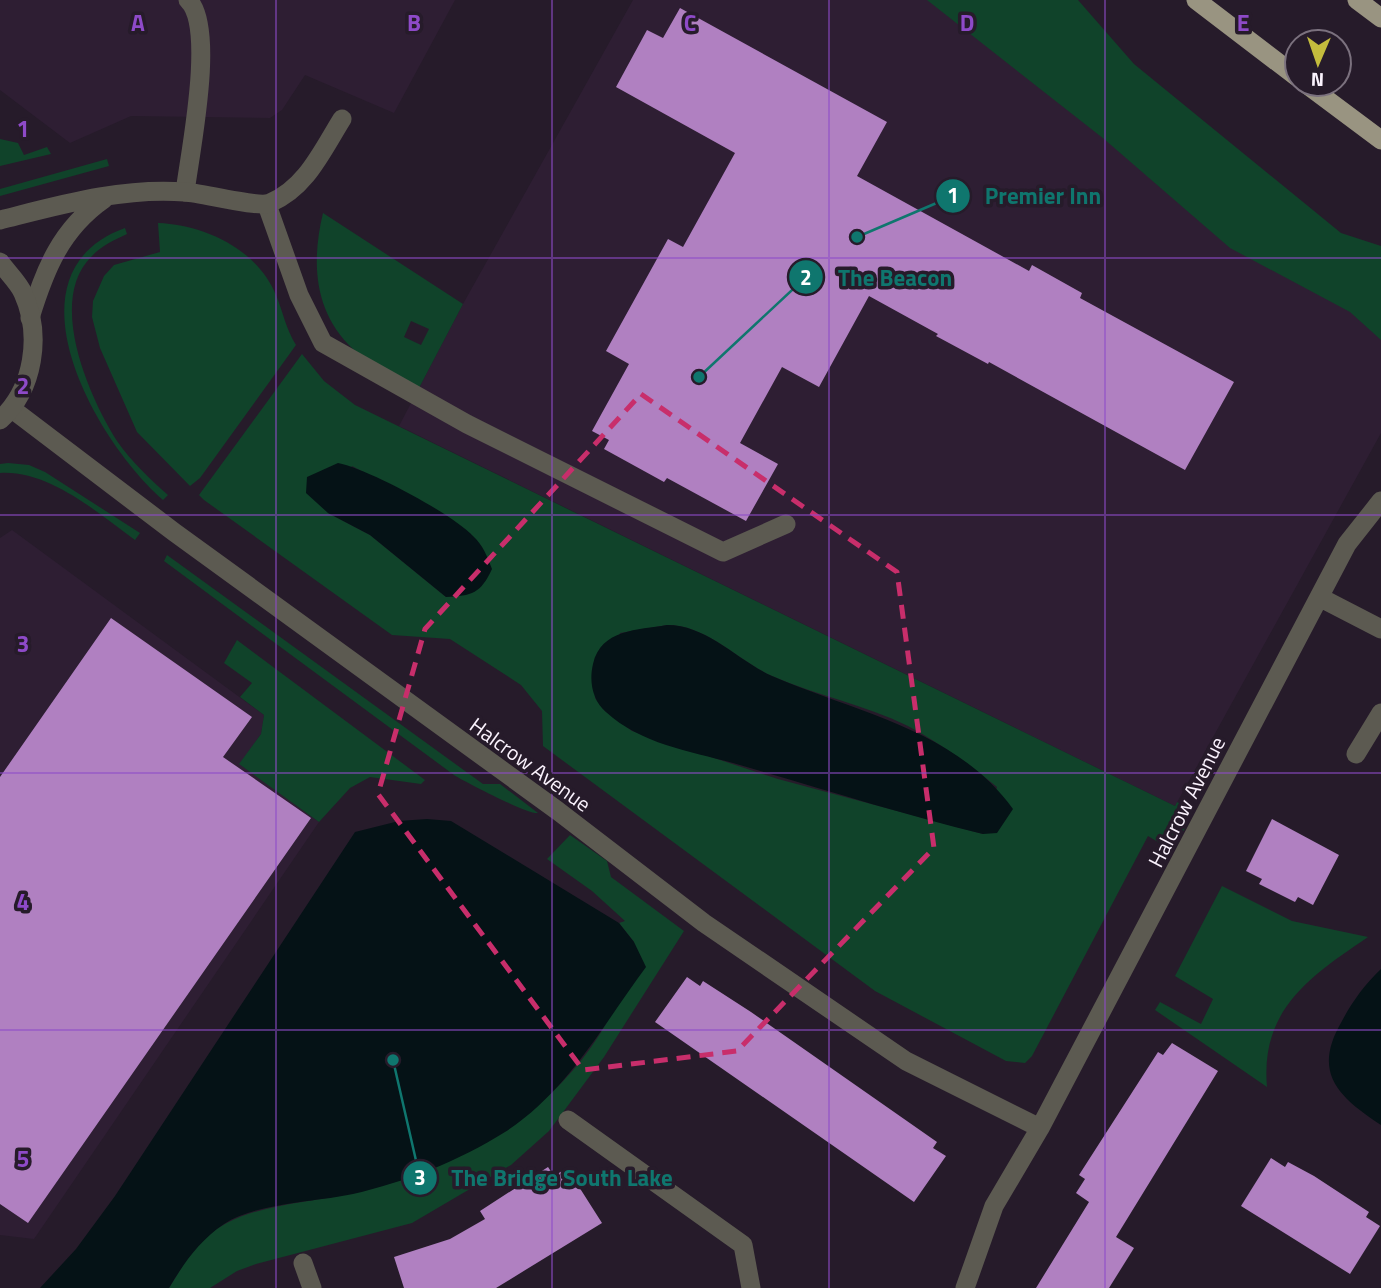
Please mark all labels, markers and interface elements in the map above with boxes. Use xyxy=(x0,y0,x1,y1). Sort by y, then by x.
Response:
text: A xyxy=(131,5,145,40)
text: B xyxy=(407,5,421,40)
text: C xyxy=(684,5,696,40)
text: D xyxy=(960,5,974,40)
text: E xyxy=(1237,5,1249,40)
north arrow xyxy=(1283,28,1353,98)
text: N xyxy=(1310,66,1324,95)
text: 1 xyxy=(17,111,29,146)
callout: Premier Inn xyxy=(936,174,1115,218)
text: Premier Inn xyxy=(985,178,1101,213)
text: 1 xyxy=(947,179,959,211)
callout: The Beacon xyxy=(789,255,966,299)
text: The Beacon xyxy=(838,260,952,295)
text: 2 xyxy=(800,261,812,293)
text: 2 xyxy=(17,368,29,403)
text: 3 xyxy=(17,626,29,661)
street label: Halcrow Avenue xyxy=(463,709,598,819)
street label: Halcrow Avenue xyxy=(1139,731,1233,873)
text: 4 xyxy=(17,884,29,919)
text: 5 xyxy=(17,1141,29,1176)
callout: The Bridge South Lake xyxy=(402,1156,687,1200)
text: The Bridge South Lake xyxy=(451,1160,673,1195)
text: 3 xyxy=(414,1161,426,1193)

